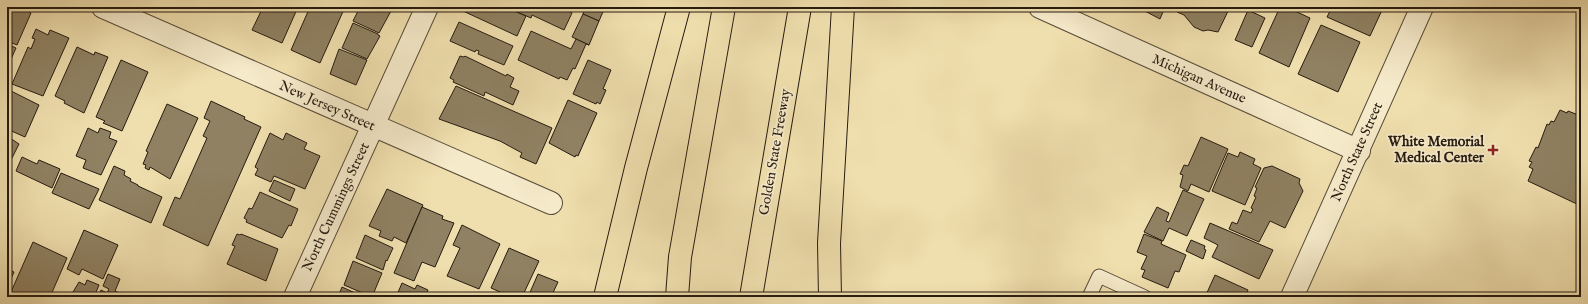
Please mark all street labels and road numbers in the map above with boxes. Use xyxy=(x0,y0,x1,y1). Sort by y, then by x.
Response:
street label: Michigan Avenue xyxy=(1149,50,1249,108)
street label: New Jersey Street xyxy=(276,77,378,135)
street label: Golden State Freeway xyxy=(755,87,795,217)
street label: North State Street xyxy=(1327,99,1387,204)
street label: North Cummings Street xyxy=(298,140,374,274)

